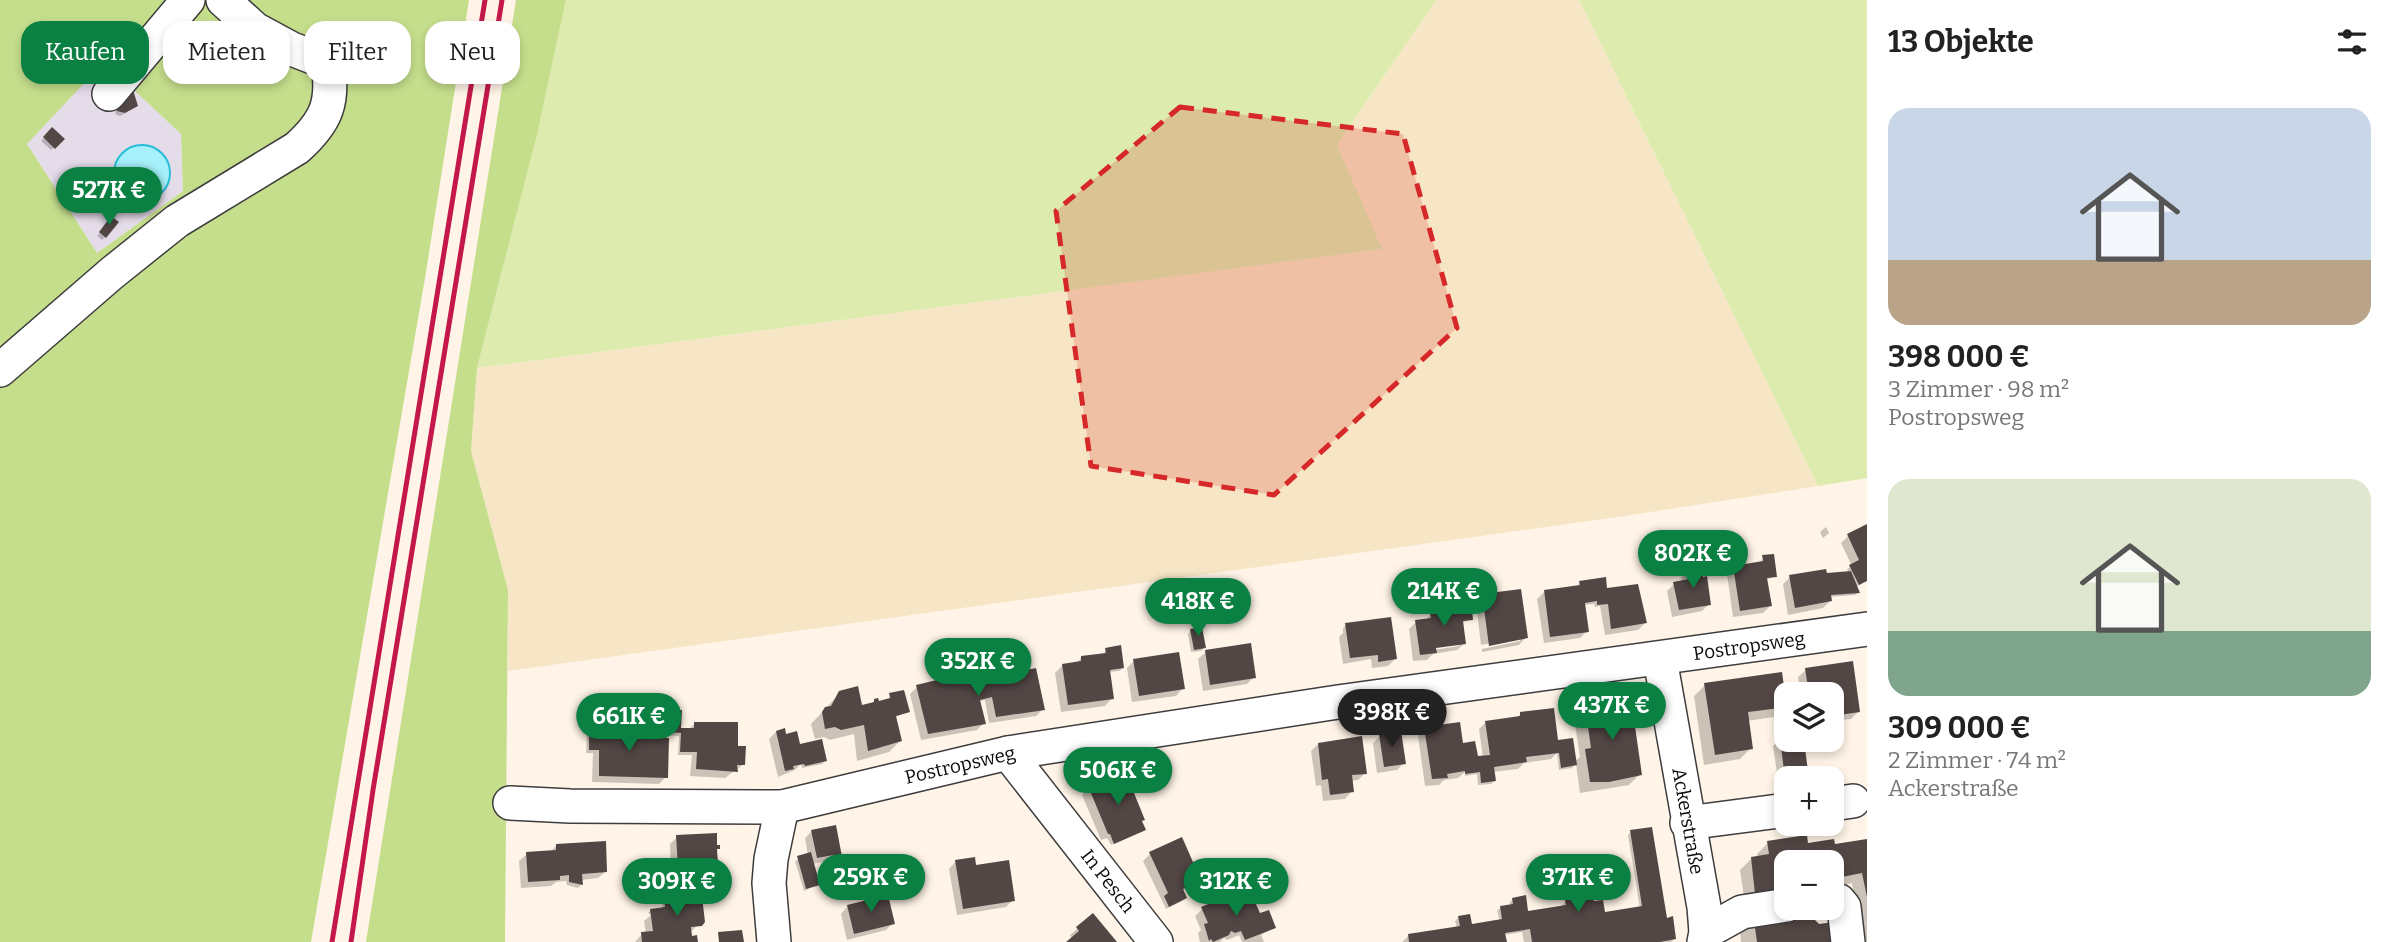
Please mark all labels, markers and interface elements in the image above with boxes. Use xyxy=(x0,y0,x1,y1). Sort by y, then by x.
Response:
chip: Kaufen xyxy=(21,21,149,84)
chip: Mieten xyxy=(163,21,290,84)
chip: Filter xyxy=(304,21,411,84)
chip: Neu xyxy=(425,21,520,84)
icon: filters xyxy=(2333,23,2371,61)
text: 13 Objekte xyxy=(1888,24,2034,60)
icon: home xyxy=(2067,154,2193,280)
pin: 527K € xyxy=(52,168,166,227)
text: 527K € xyxy=(72,176,146,204)
text: 398 000 € xyxy=(1888,339,2030,375)
text: 3 Zimmer · 98 m² xyxy=(1888,375,2069,403)
text: Postropsweg xyxy=(1888,403,2024,431)
icon: home xyxy=(2067,525,2193,651)
pin: 802K € xyxy=(1636,530,1750,590)
text: 802K € xyxy=(1654,539,1732,567)
pin: 214K € xyxy=(1387,568,1501,628)
text: 214K € xyxy=(1407,577,1481,605)
pin: 418K € xyxy=(1141,578,1255,638)
text: 418K € xyxy=(1161,587,1235,615)
street label: Postropsweg xyxy=(1692,627,1807,665)
pin: 352K € xyxy=(921,638,1035,698)
text: 352K € xyxy=(940,647,1016,675)
pin: 437K € xyxy=(1555,682,1669,742)
map controls xyxy=(1774,682,1844,920)
button: layers xyxy=(1774,682,1844,752)
pin: 398K € xyxy=(1335,690,1449,749)
text: 437K € xyxy=(1574,691,1650,719)
pin: 661K € xyxy=(572,694,686,753)
text: 398K € xyxy=(1354,698,1430,726)
text: 661K € xyxy=(592,702,666,730)
text: 309 000 € xyxy=(1888,710,2031,746)
street label: Postropsweg xyxy=(902,741,1018,789)
text: 2 Zimmer · 74 m² xyxy=(1888,746,2066,774)
pin: 506K € xyxy=(1061,748,1175,807)
text: 506K € xyxy=(1079,756,1157,784)
street label: Ackerstraße xyxy=(1667,766,1709,876)
button: + xyxy=(1774,766,1844,836)
text: Ackerstraße xyxy=(1888,774,2019,802)
street label: In Pesch xyxy=(1076,845,1140,917)
button: − xyxy=(1774,850,1844,920)
pin: 259K € xyxy=(814,855,928,914)
pin: 371K € xyxy=(1521,855,1635,914)
pin: 309K € xyxy=(620,858,734,918)
pin: 312K € xyxy=(1179,858,1293,918)
text: 259K € xyxy=(833,863,909,891)
text: 371K € xyxy=(1542,863,1614,891)
text: 309K € xyxy=(638,867,716,895)
text: 312K € xyxy=(1200,867,1272,895)

